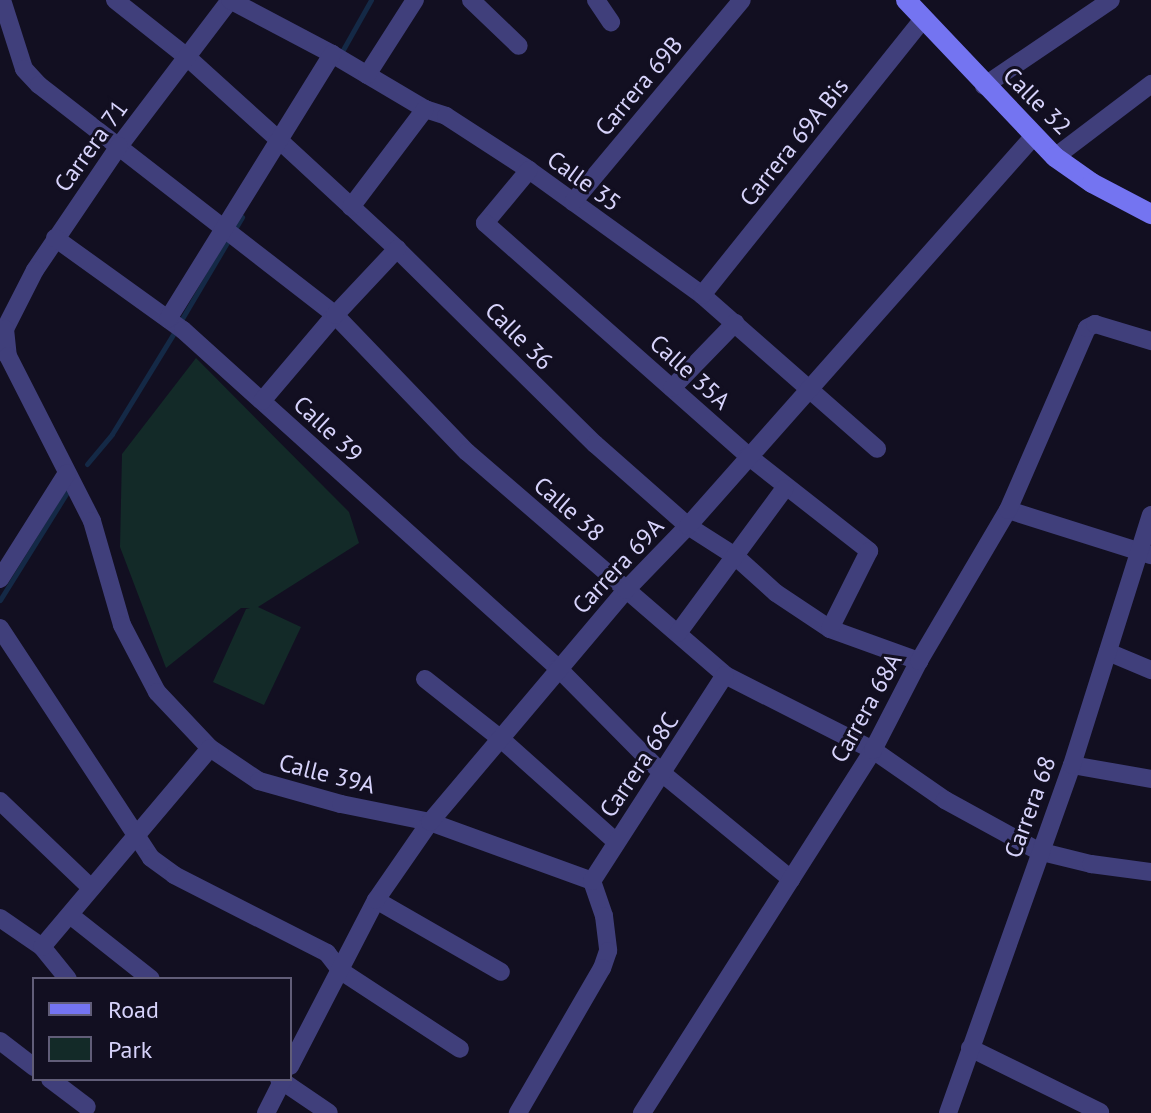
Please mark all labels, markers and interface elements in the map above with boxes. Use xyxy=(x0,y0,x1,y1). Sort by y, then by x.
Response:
street label: Carrera 69B xyxy=(589,31,689,141)
street label: Calle 32 xyxy=(997,61,1077,141)
street label: Carrera 69A Bis xyxy=(733,72,855,212)
street label: Carrera 71 xyxy=(48,95,134,197)
street label: Calle 35 xyxy=(542,145,626,217)
street label: Calle 36 xyxy=(479,296,559,376)
street label: Calle 35A xyxy=(644,329,736,415)
street label: Calle 39 xyxy=(287,390,369,468)
street label: Calle 38 xyxy=(528,471,610,547)
street label: Carrera 69A xyxy=(566,512,670,620)
street label: Carrera 68A xyxy=(824,648,908,768)
street label: Carrera 68C xyxy=(593,707,685,823)
street label: Calle 39A xyxy=(276,748,378,800)
street label: Carrera 68 xyxy=(998,752,1062,862)
legend xyxy=(32,977,292,1081)
text: Road xyxy=(108,994,159,1025)
text: Park xyxy=(108,1034,152,1065)

